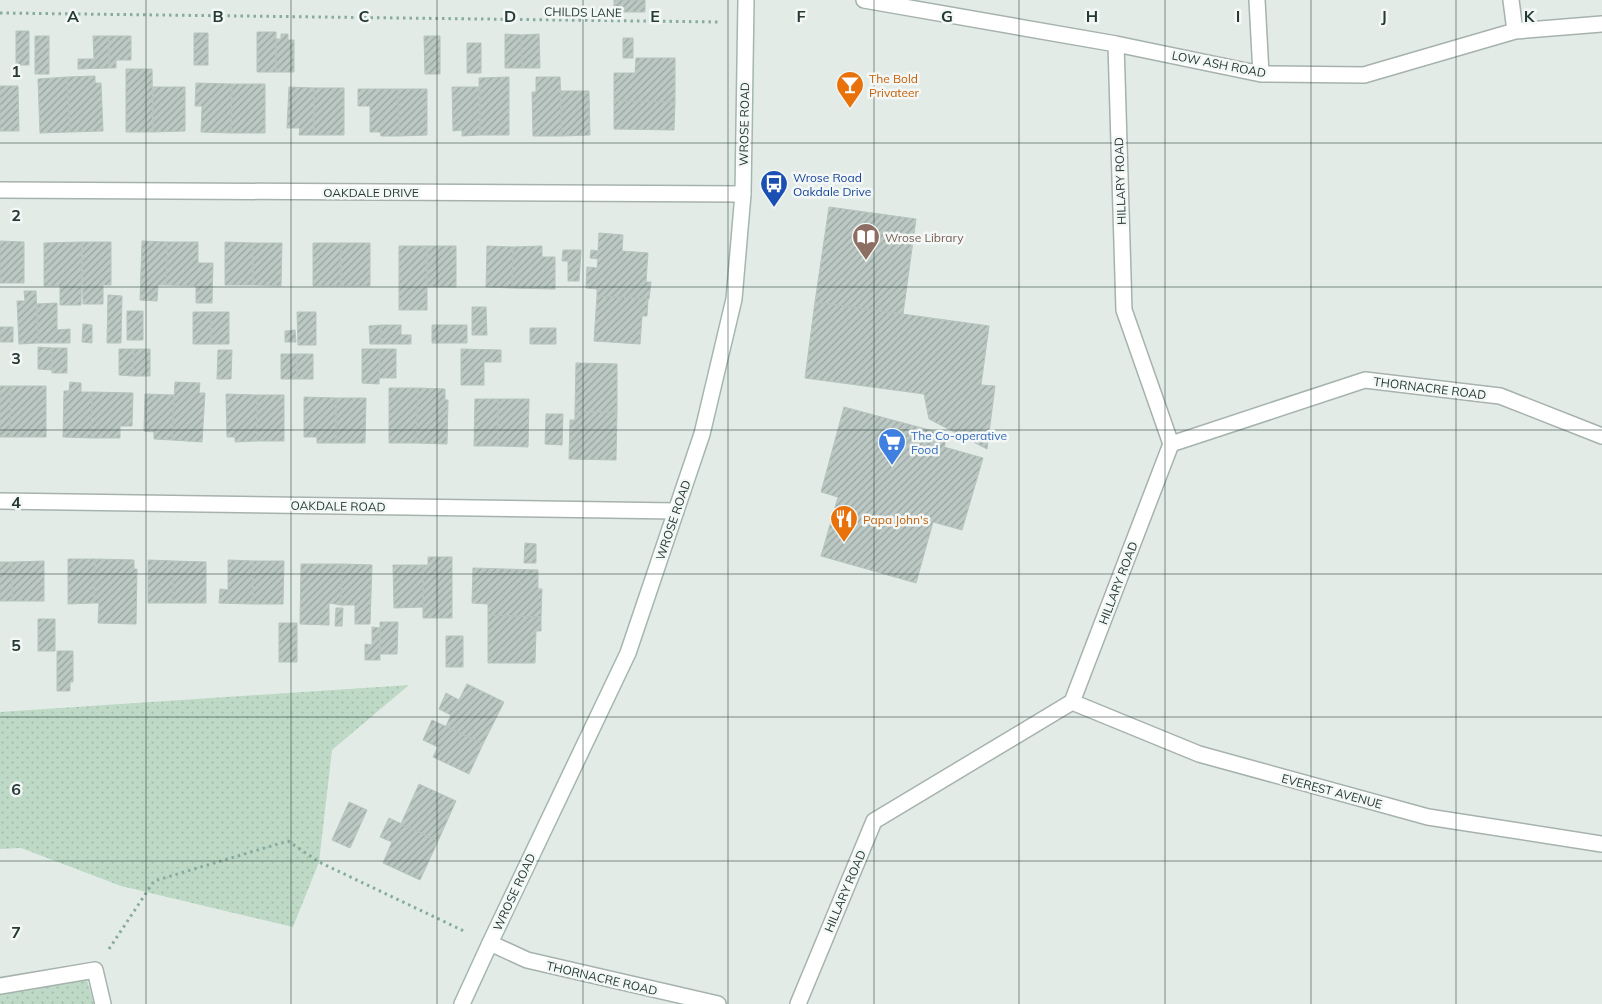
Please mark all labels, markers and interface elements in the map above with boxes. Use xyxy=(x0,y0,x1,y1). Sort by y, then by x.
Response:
street label: CHILDS LANE xyxy=(544,4,622,20)
text: A xyxy=(67,6,79,26)
text: B xyxy=(212,6,224,26)
text: C xyxy=(359,6,370,26)
text: D xyxy=(504,6,516,26)
text: E xyxy=(650,6,660,26)
text: F xyxy=(796,6,806,26)
text: G xyxy=(941,6,953,26)
text: H xyxy=(1086,6,1098,26)
text: I xyxy=(1236,6,1240,26)
text: J xyxy=(1381,6,1387,26)
text: K xyxy=(1524,6,1536,26)
street label: LOW ASH ROAD xyxy=(1171,48,1267,80)
text: 1 xyxy=(11,61,21,81)
bar icon: The Bold Privateer xyxy=(835,70,865,109)
place label: The Bold Privateer xyxy=(869,71,920,100)
street label: WROSE ROAD xyxy=(736,82,752,166)
street label: HILLARY ROAD xyxy=(1111,137,1129,225)
bus stop icon: Wrose Road Oakdale Drive xyxy=(759,169,789,208)
place label: Wrose Road Oakdale Drive xyxy=(793,170,871,199)
street label: OAKDALE DRIVE xyxy=(323,185,419,200)
text: 2 xyxy=(11,205,21,225)
library icon: Wrose Library xyxy=(851,222,881,261)
place label: Wrose Library xyxy=(885,230,964,245)
text: 3 xyxy=(11,348,21,368)
street label: THORNACRE ROAD xyxy=(1373,374,1487,402)
supermarket icon: The Co-operative Food xyxy=(877,427,907,466)
place label: The Co-operative Food xyxy=(911,428,1007,457)
street label: WROSE ROAD xyxy=(652,478,694,562)
text: 4 xyxy=(11,492,21,512)
street label: OAKDALE ROAD xyxy=(290,498,386,514)
restaurant icon: Papa John's xyxy=(829,504,859,543)
place label: Papa John's xyxy=(863,512,929,527)
street label: HILLARY ROAD xyxy=(1095,539,1141,627)
text: 5 xyxy=(11,635,21,655)
street label: EVEREST AVENUE xyxy=(1280,770,1384,812)
text: 6 xyxy=(11,779,21,799)
street label: HILLARY ROAD xyxy=(821,848,869,934)
street label: WROSE ROAD xyxy=(490,851,538,933)
text: 7 xyxy=(11,922,21,942)
street label: THORNACRE ROAD xyxy=(545,958,659,998)

